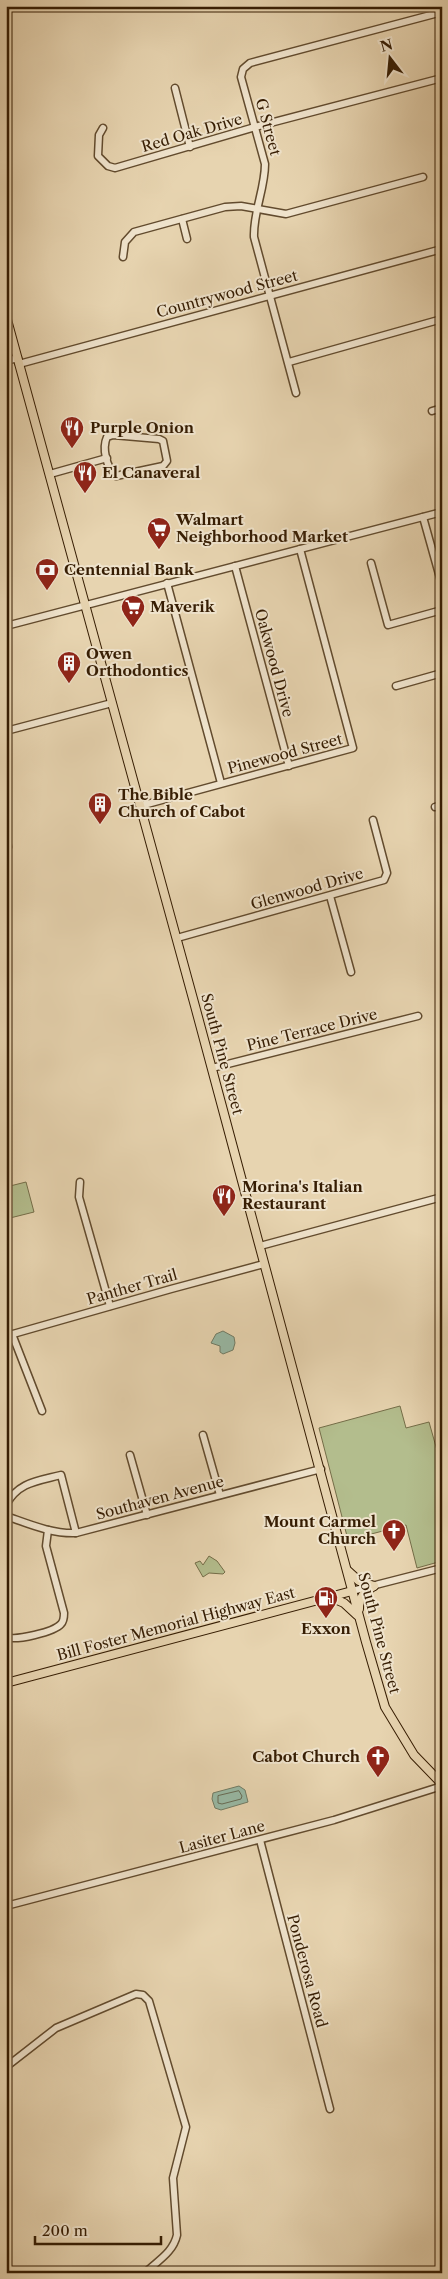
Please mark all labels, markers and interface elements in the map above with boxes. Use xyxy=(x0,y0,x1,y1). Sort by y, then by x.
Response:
north arrow xyxy=(366,32,416,82)
text: N xyxy=(378,35,395,56)
street label: G Street xyxy=(252,96,285,158)
street label: Red Oak Drive xyxy=(139,109,245,156)
street label: Countrywood Street xyxy=(154,265,300,322)
restaurant icon: Purple Onion xyxy=(59,415,85,449)
place label: Purple Onion xyxy=(90,418,195,437)
restaurant icon: El Canaveral xyxy=(72,460,98,494)
place label: El Canaveral xyxy=(102,463,200,482)
place label: Walmart Neighborhood Market xyxy=(175,510,348,546)
supermarket icon: Walmart Neighborhood Market xyxy=(146,516,172,550)
bank icon: Centennial Bank xyxy=(34,557,60,591)
place label: Centennial Bank xyxy=(64,560,195,579)
supermarket icon: Maverik xyxy=(120,594,146,628)
place label: Maverik xyxy=(150,597,216,616)
street label: Oakwood Drive xyxy=(251,607,298,719)
place label: Owen Orthodontics xyxy=(86,644,188,680)
building icon: Owen Orthodontics xyxy=(56,650,82,684)
street label: Pinewood Street xyxy=(225,729,345,778)
place label: The Bible Church of Cabot xyxy=(118,785,245,821)
building icon: The Bible Church of Cabot xyxy=(87,791,113,825)
street label: Glenwood Drive xyxy=(248,863,365,914)
street label: South Pine Street xyxy=(197,991,248,1117)
street label: Pine Terrace Drive xyxy=(245,1004,379,1055)
place label: Morina's Italian Restaurant xyxy=(242,1177,363,1213)
restaurant icon: Morina's Italian Restaurant xyxy=(211,1183,237,1217)
street label: Panther Trail xyxy=(84,1264,180,1308)
street label: Southaven Avenue xyxy=(94,1471,226,1524)
place label: Mount Carmel Church xyxy=(264,1512,377,1548)
church icon: Mount Carmel Church xyxy=(381,1518,407,1552)
street label: South Pine Street xyxy=(354,1570,405,1696)
street label: Bill Foster Memorial Highway East xyxy=(55,1582,298,1664)
fuel station icon: Exxon xyxy=(313,1585,339,1619)
place label: Exxon xyxy=(301,1619,352,1638)
church icon: Cabot Church xyxy=(365,1744,391,1778)
place label: Cabot Church xyxy=(252,1747,361,1766)
street label: Lasiter Lane xyxy=(177,1816,267,1857)
street label: Ponderosa Road xyxy=(283,1912,332,2030)
scale bar xyxy=(35,2214,161,2246)
text: 200 m xyxy=(42,2221,88,2240)

